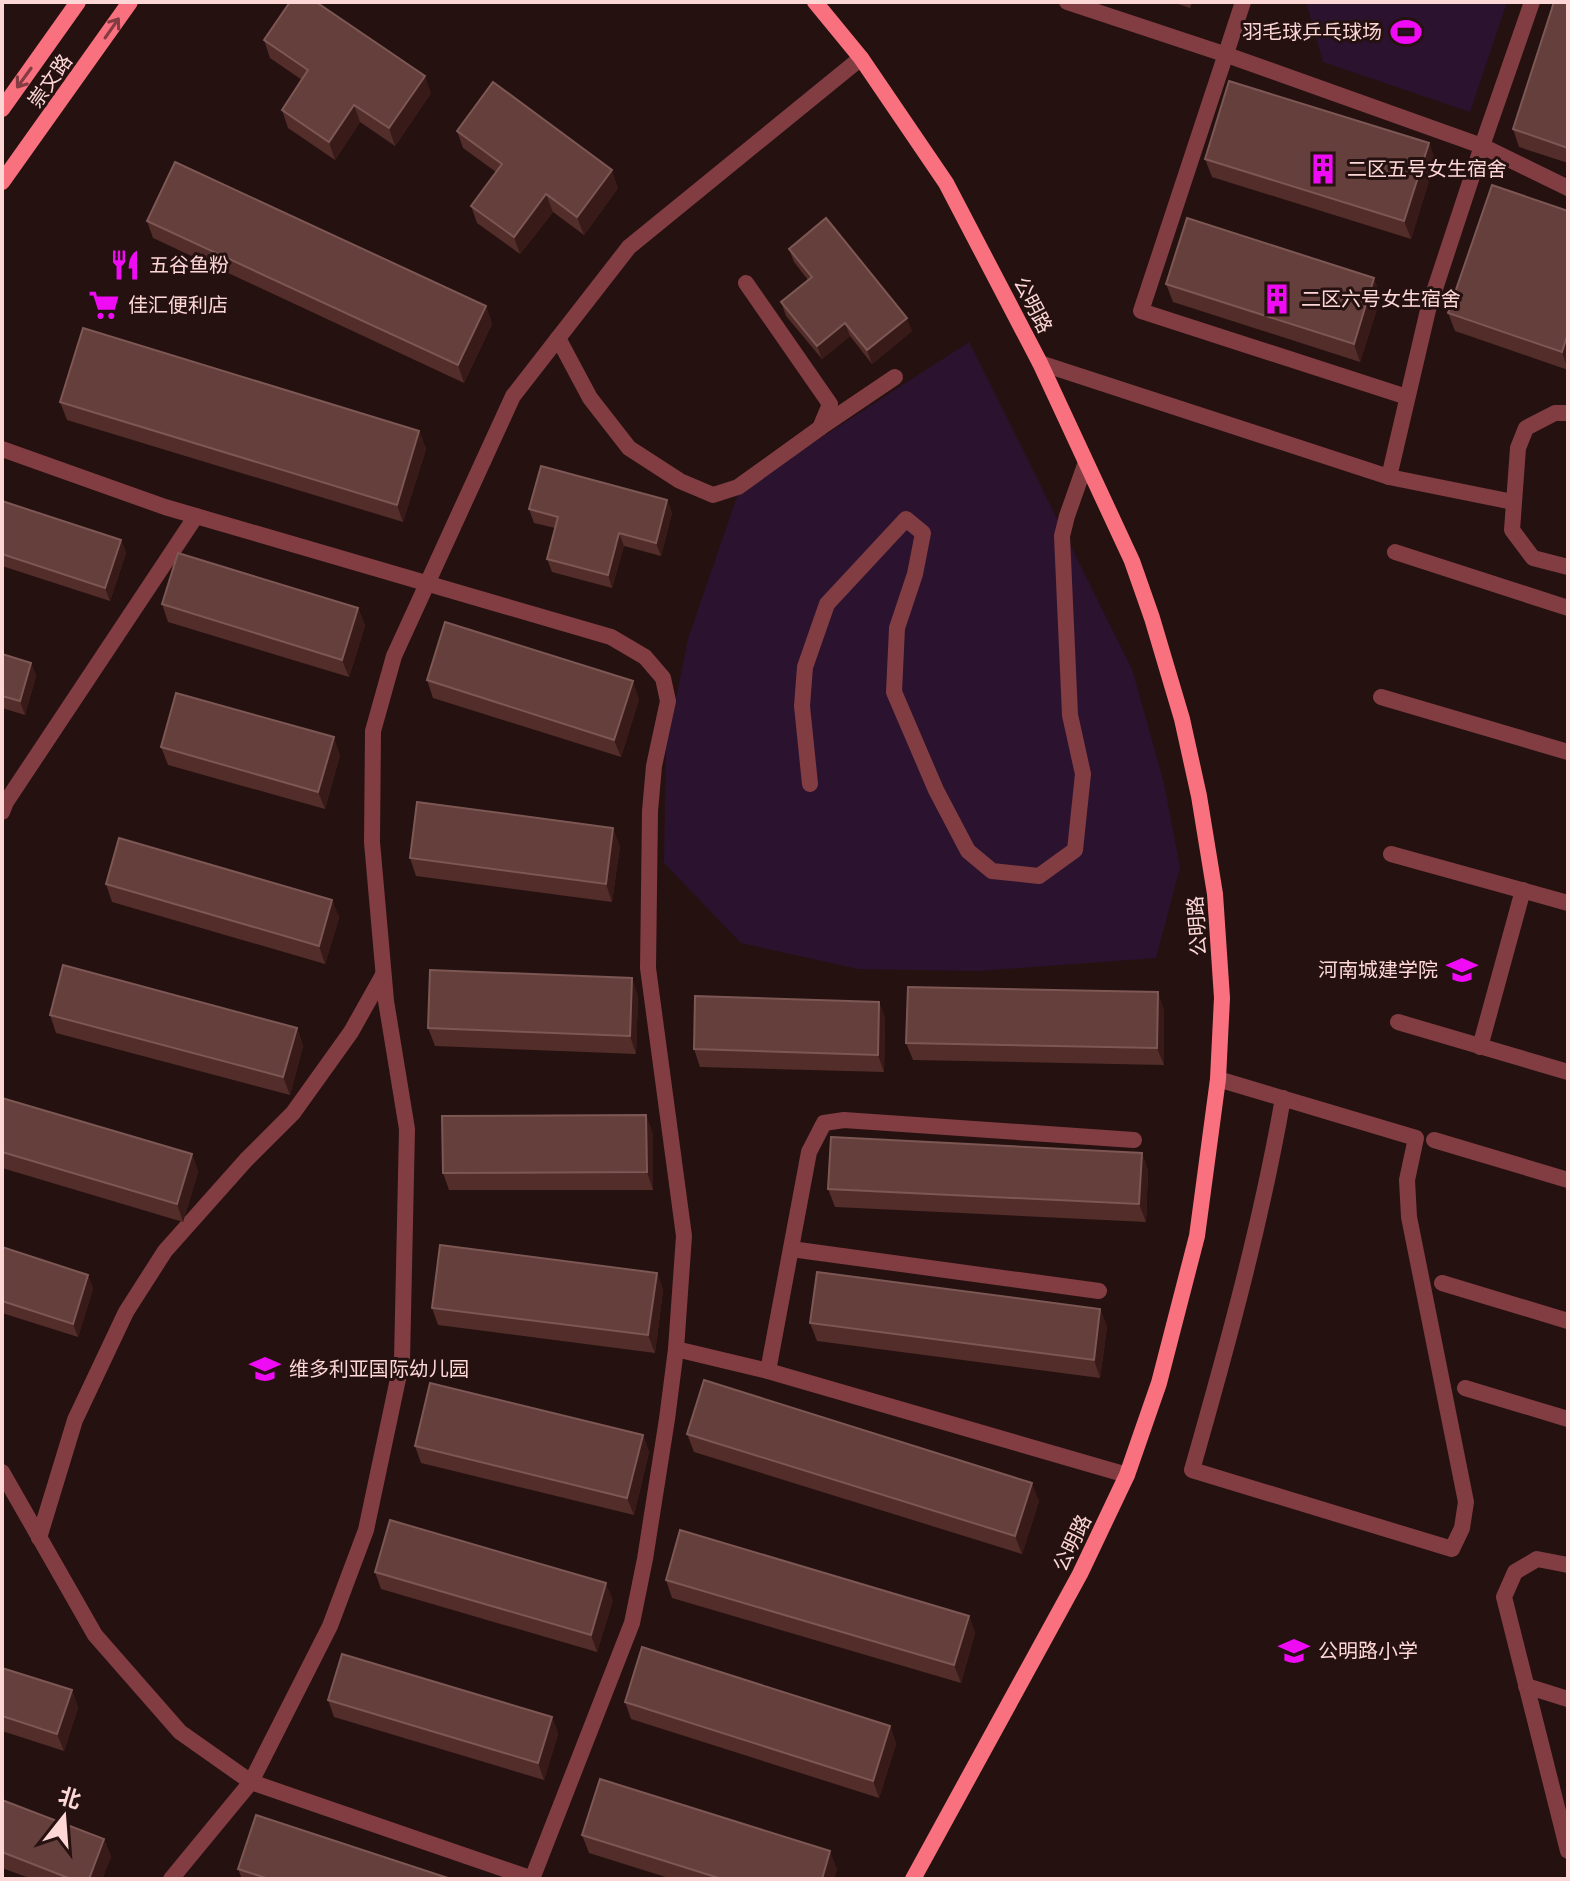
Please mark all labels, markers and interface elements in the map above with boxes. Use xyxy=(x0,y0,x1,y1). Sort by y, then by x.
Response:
sports icon: 羽毛球乒乓球场 xyxy=(1389,15,1423,49)
one-way arrow xyxy=(104,17,120,39)
place label: 羽毛球乒乓球场 xyxy=(1242,20,1382,44)
street label: 崇文路 xyxy=(23,50,77,112)
one-way arrow xyxy=(16,67,33,88)
building icon: 二区五号女生宿舍 xyxy=(1306,152,1340,186)
place label: 二区五号女生宿舍 xyxy=(1347,157,1507,181)
restaurant icon: 五谷鱼粉 xyxy=(108,248,142,282)
place label: 五谷鱼粉 xyxy=(149,253,229,277)
street label: 公明路 xyxy=(1009,273,1057,337)
building icon: 二区六号女生宿舍 xyxy=(1260,282,1294,316)
place label: 二区六号女生宿舍 xyxy=(1301,287,1461,311)
supermarket icon: 佳汇便利店 xyxy=(87,288,121,322)
place label: 佳汇便利店 xyxy=(128,293,228,317)
street label: 公明路 xyxy=(1183,895,1211,957)
school or university icon: 河南城建学院 xyxy=(1445,953,1479,987)
place label: 河南城建学院 xyxy=(1318,958,1438,982)
school or university icon: 维多利亚国际幼儿园 xyxy=(248,1352,282,1386)
place label: 维多利亚国际幼儿园 xyxy=(289,1357,469,1381)
street label: 公明路 xyxy=(1048,1511,1096,1575)
school or university icon: 公明路小学 xyxy=(1277,1634,1311,1668)
place label: 公明路小学 xyxy=(1318,1639,1418,1663)
north arrow xyxy=(24,1777,104,1857)
text: 北 xyxy=(55,1782,84,1814)

